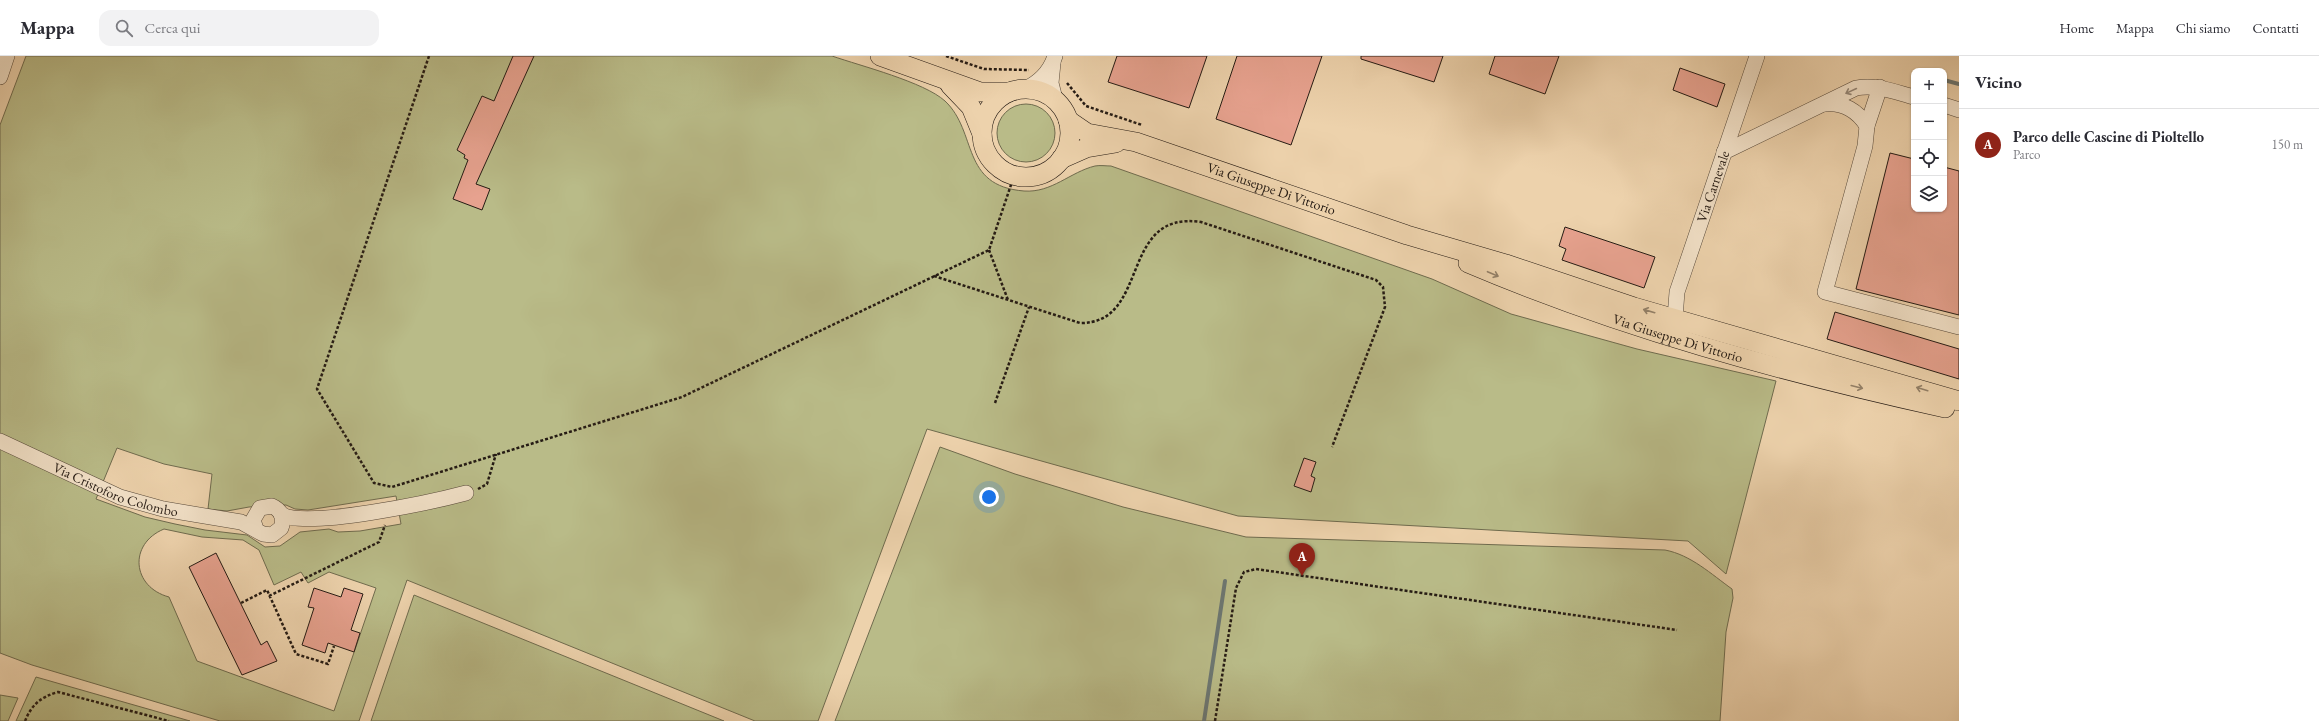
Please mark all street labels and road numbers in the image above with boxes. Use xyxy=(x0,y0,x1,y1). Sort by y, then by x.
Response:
street label: Via Carnevale xyxy=(1692,148,1733,225)
street label: Via Giuseppe Di Vittorio xyxy=(1205,158,1338,219)
street label: Via Giuseppe Di Vittorio xyxy=(1610,310,1745,366)
street label: Via Cristoforo Colombo xyxy=(50,458,180,520)

